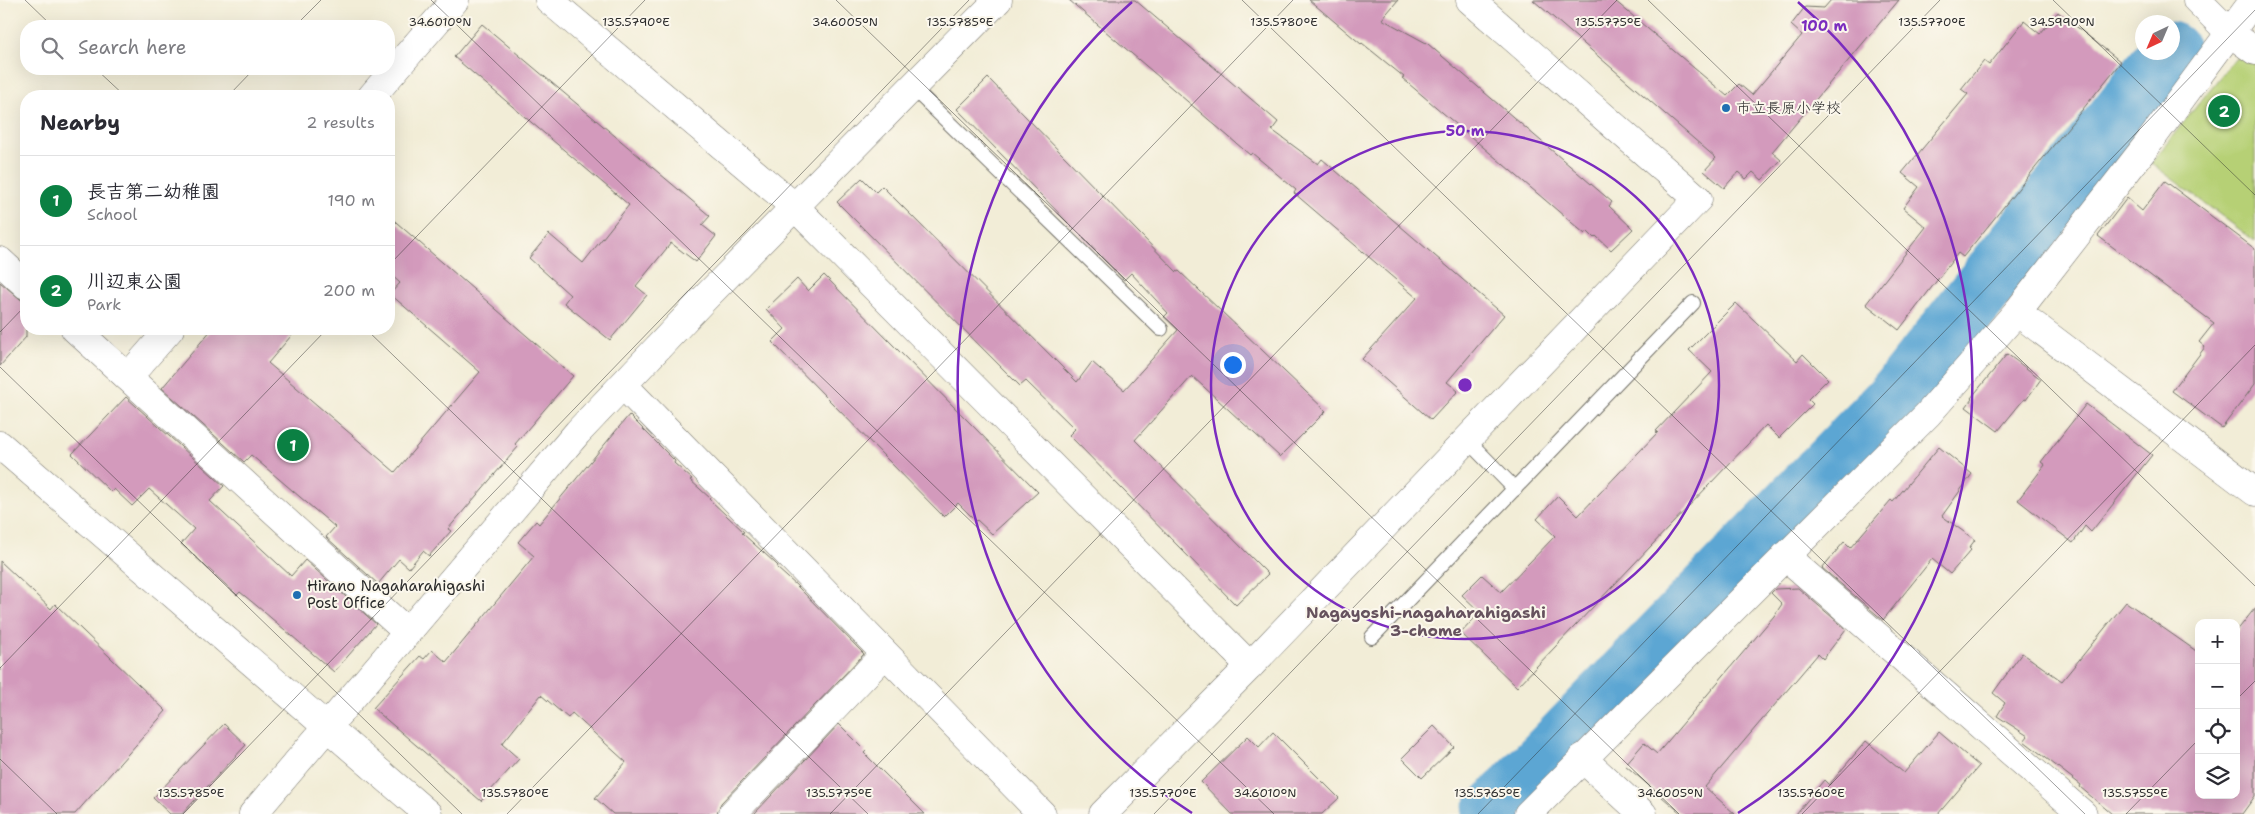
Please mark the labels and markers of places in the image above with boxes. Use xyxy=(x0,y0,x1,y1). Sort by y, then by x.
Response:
pin: 2 xyxy=(2208,92,2240,130)
place label: 市立長原小学校 xyxy=(1736,98,1841,118)
marker: 市立長原小学校 xyxy=(1720,102,1732,114)
centre of rings xyxy=(1456,376,1474,394)
pin: 1 xyxy=(277,426,309,464)
place label: Hirano Nagaharahigashi Post Office xyxy=(307,576,485,613)
marker: Hirano Nagaharahigashi Post Office xyxy=(291,589,303,601)

